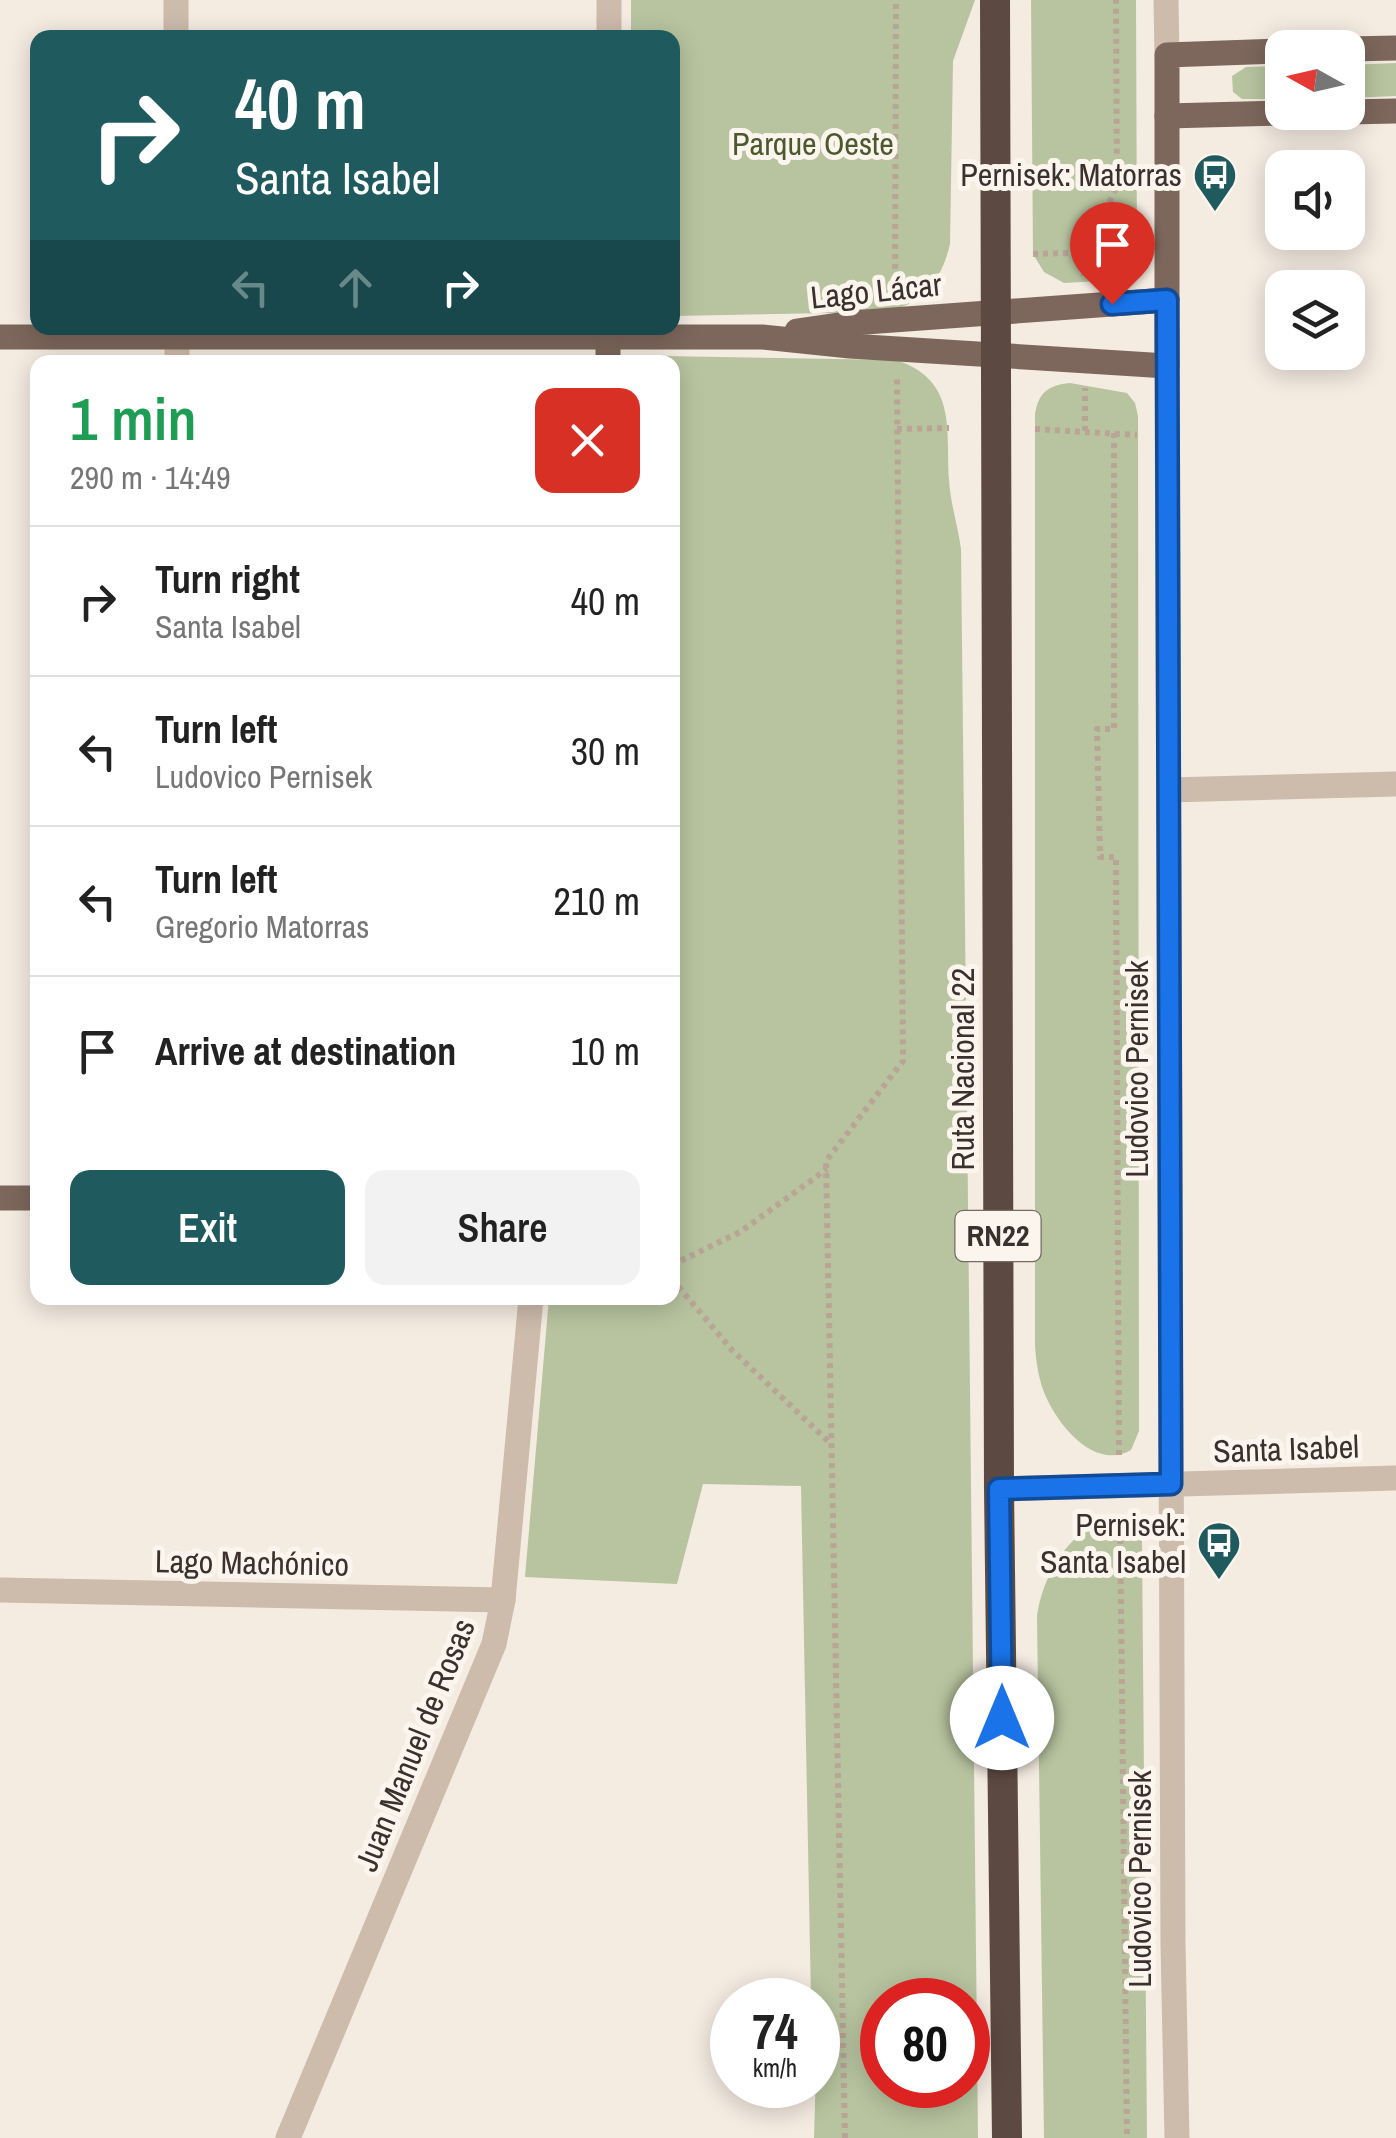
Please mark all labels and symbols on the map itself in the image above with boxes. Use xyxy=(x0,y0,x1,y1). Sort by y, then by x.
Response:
north arrow xyxy=(1265,30,1365,130)
park label: Parque Oeste xyxy=(732,122,894,165)
bus stop icon: Pernisek: Matorras xyxy=(1192,152,1238,213)
place label: Pernisek: Matorras xyxy=(960,153,1182,196)
pin xyxy=(1070,202,1155,305)
street label: Lago Lácar xyxy=(808,262,944,319)
street label: Ludovico Pernisek xyxy=(1115,959,1158,1178)
street label: Ruta Nacional 22 xyxy=(941,968,984,1170)
road number: RN22 xyxy=(956,1211,1040,1261)
street label: Santa Isabel xyxy=(1212,1424,1360,1473)
place label: Pernisek: Santa Isabel xyxy=(1040,1503,1186,1583)
bus stop icon: Pernisek: Santa Isabel xyxy=(1196,1520,1242,1581)
street label: Lago Machónico xyxy=(155,1539,349,1586)
street label: Juan Manuel de Rosas xyxy=(344,1612,485,1877)
position arrow xyxy=(950,1666,1054,1770)
street label: Ludovico Pernisek xyxy=(1118,1769,1161,1988)
speed limit sign: 80 xyxy=(860,1978,990,2108)

